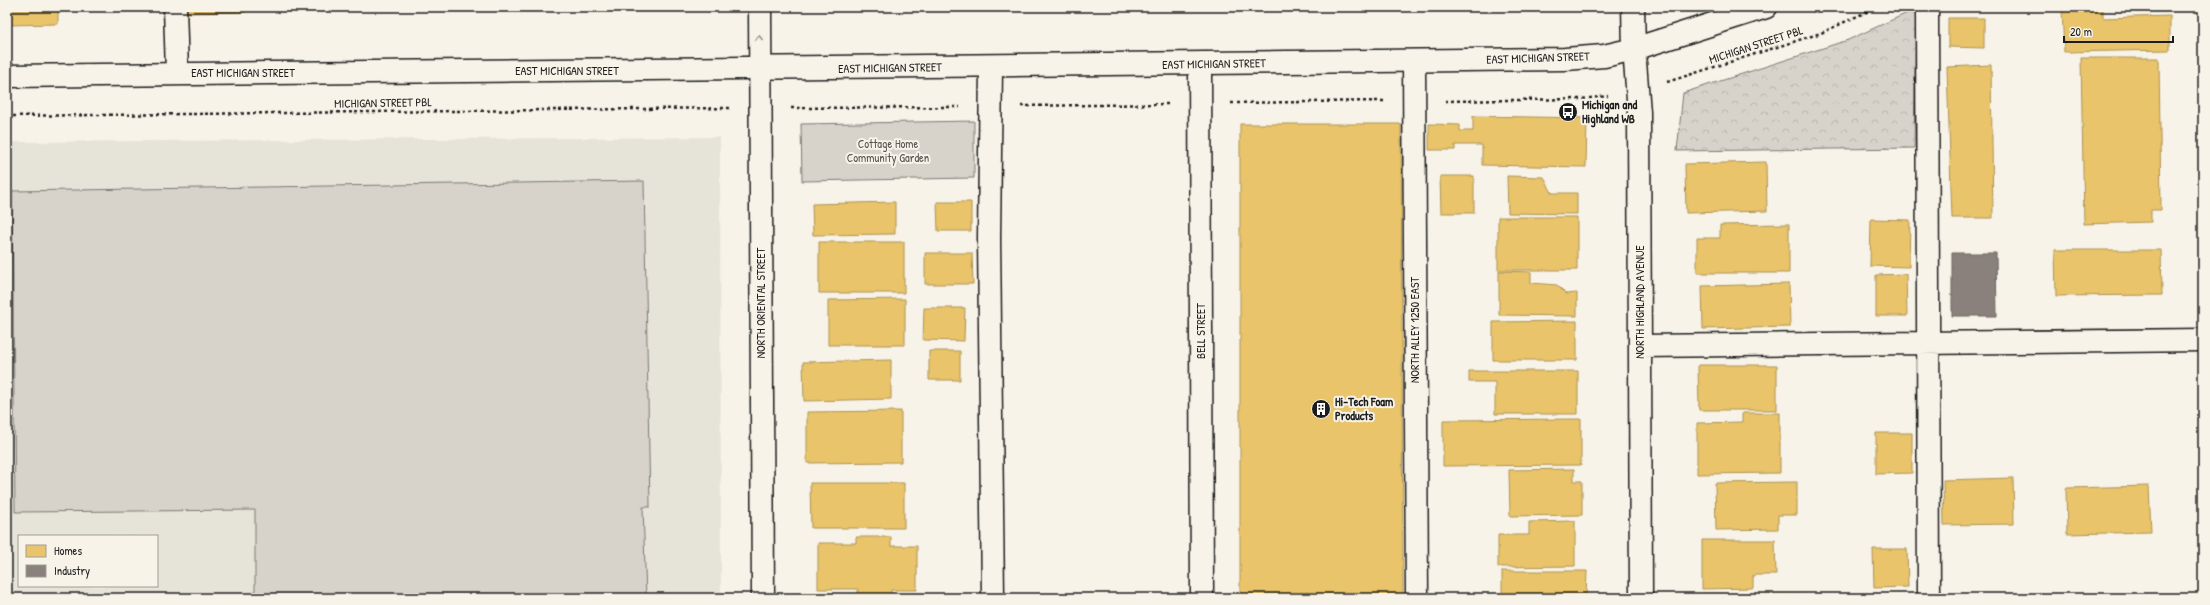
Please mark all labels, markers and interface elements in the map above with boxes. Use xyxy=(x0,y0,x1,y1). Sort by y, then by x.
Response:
scale bar xyxy=(2064,18,2173,44)
street label: MICHIGAN STREET PBL xyxy=(1707,21,1805,68)
text: 20 m xyxy=(2070,23,2092,40)
one-way arrow xyxy=(755,35,763,41)
street label: EAST MICHIGAN STREET xyxy=(1486,47,1590,68)
street label: EAST MICHIGAN STREET xyxy=(1162,54,1266,73)
street label: EAST MICHIGAN STREET xyxy=(838,58,942,77)
street label: EAST MICHIGAN STREET xyxy=(515,62,619,79)
street label: EAST MICHIGAN STREET xyxy=(191,64,295,81)
street label: MICHIGAN STREET PBL xyxy=(334,93,432,112)
place label: Michigan and Highland WB xyxy=(1582,96,1638,128)
bus stop icon: Michigan and Highland WB xyxy=(1557,101,1579,123)
park label: Cottage Home Community Garden xyxy=(847,135,929,166)
street label: NORTH HIGHLAND AVENUE xyxy=(1631,244,1648,359)
street label: NORTH ORIENTAL STREET xyxy=(752,247,769,358)
street label: NORTH ALLEY 1250 EAST xyxy=(1406,277,1423,383)
street label: BELL STREET xyxy=(1192,303,1209,359)
place label: Hi-Tech Foam Products xyxy=(1335,393,1393,424)
building icon: Hi-Tech Foam Products xyxy=(1310,398,1332,420)
legend xyxy=(18,535,158,587)
text: Homes xyxy=(54,542,82,559)
text: Industry xyxy=(54,562,90,579)

